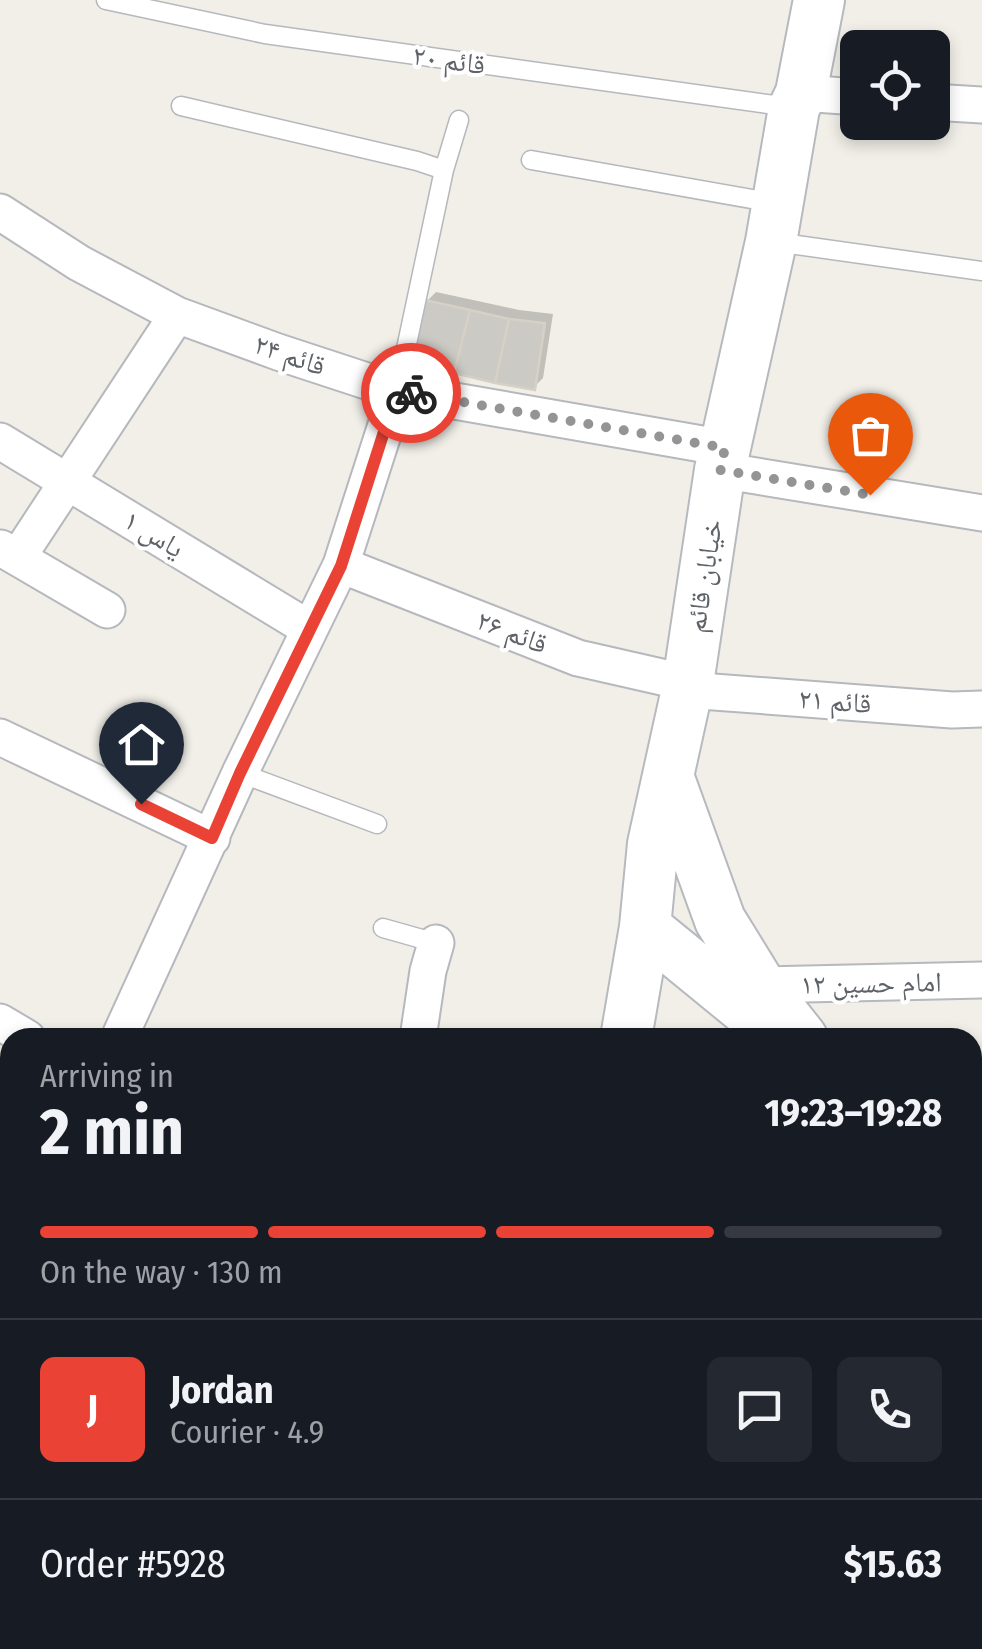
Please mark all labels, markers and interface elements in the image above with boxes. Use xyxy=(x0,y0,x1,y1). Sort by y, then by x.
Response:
map controls xyxy=(840,30,950,140)
button: locate xyxy=(840,30,950,140)
street label: قائم ۲۰ xyxy=(410,39,487,83)
street label: قائم ۲۴ xyxy=(249,328,330,384)
courier xyxy=(361,343,461,443)
icon: bike xyxy=(384,366,439,421)
pin xyxy=(828,393,913,496)
icon: bag xyxy=(843,408,898,463)
street label: یاس ۱ xyxy=(117,503,190,566)
street label: خیابان قائم xyxy=(679,517,731,635)
street label: قائم ۲۶ xyxy=(471,604,552,662)
street label: قائم ۲۱ xyxy=(797,682,873,722)
pin xyxy=(99,702,184,805)
icon: home xyxy=(114,717,169,772)
street label: امام حسین ۱۲ xyxy=(800,965,942,1003)
text: Arriving in xyxy=(40,1057,174,1095)
text: 19:23–19:28 xyxy=(765,1090,942,1136)
text: 2 min xyxy=(40,1093,184,1171)
text: On the way · 130 m xyxy=(40,1253,283,1291)
button: chat xyxy=(707,1357,812,1462)
button: phone xyxy=(837,1357,942,1462)
text: Jordan xyxy=(170,1367,274,1413)
text: J xyxy=(87,1386,98,1432)
text: Courier · 4.9 xyxy=(170,1413,324,1451)
text: Order #5928 xyxy=(40,1541,226,1587)
text: $15.63 xyxy=(844,1541,942,1587)

